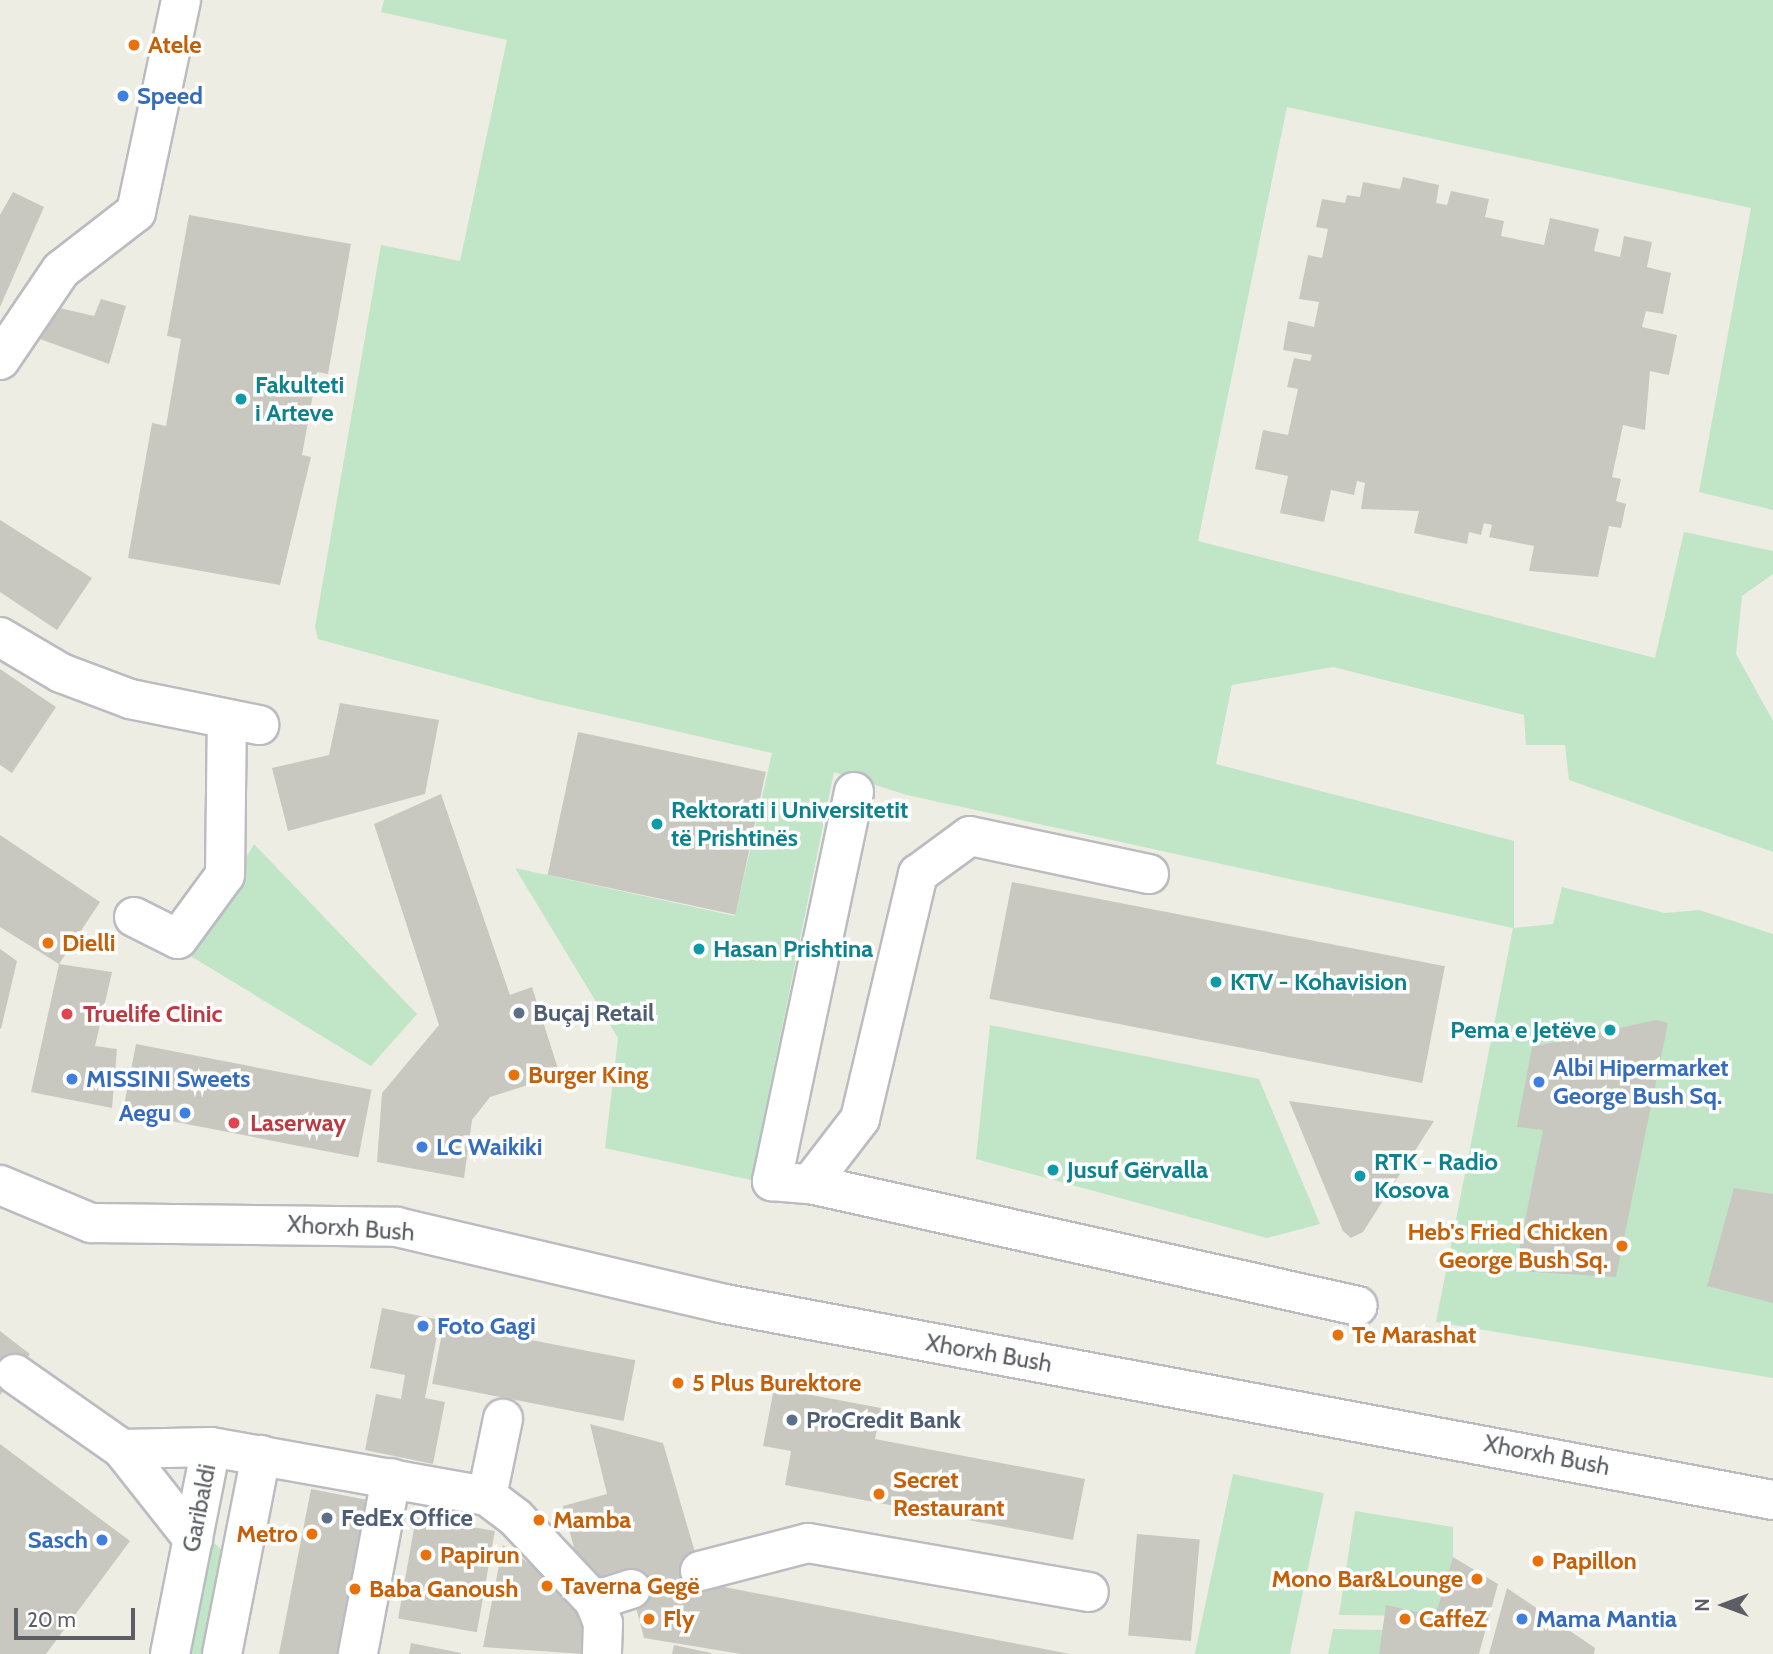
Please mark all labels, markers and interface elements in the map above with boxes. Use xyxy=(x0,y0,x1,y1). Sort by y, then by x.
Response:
place label: Atele xyxy=(148,31,202,59)
marker: Atele xyxy=(126,37,142,53)
place label: Speed xyxy=(137,82,203,110)
marker: Speed xyxy=(115,88,131,104)
place label: Fakulteti i Arteve xyxy=(255,371,344,427)
marker: Fakulteti i Arteve xyxy=(233,391,249,407)
place label: Rektorati i Universitetit të Prishtinës xyxy=(671,796,908,852)
marker: Rektorati i Universitetit të Prishtinës xyxy=(649,816,665,832)
place label: Dielli xyxy=(62,929,116,957)
marker: Dielli xyxy=(40,935,56,951)
place label: Hasan Prishtina xyxy=(713,935,873,963)
marker: Hasan Prishtina xyxy=(691,941,707,957)
place label: KTV - Kohavision xyxy=(1230,968,1407,996)
marker: KTV - Kohavision xyxy=(1208,974,1224,990)
place label: Buçaj Retail xyxy=(533,999,654,1027)
place label: Truelife Clinic xyxy=(83,1000,222,1028)
marker: Truelife Clinic xyxy=(57,1004,77,1024)
marker: Buçaj Retail xyxy=(511,1005,527,1021)
place label: Pema e Jetëve xyxy=(1450,1016,1596,1044)
marker: Pema e Jetëve xyxy=(1602,1022,1618,1038)
place label: Albi Hipermarket George Bush Sq. xyxy=(1553,1054,1729,1110)
place label: Burger King xyxy=(528,1061,648,1089)
place label: MISSINI Sweets xyxy=(86,1065,250,1093)
marker: Burger King xyxy=(506,1067,522,1083)
marker: MISSINI Sweets xyxy=(64,1071,80,1087)
marker: Albi Hipermarket George Bush Sq. xyxy=(1531,1074,1547,1090)
place label: Aegu xyxy=(119,1099,171,1127)
marker: Aegu xyxy=(177,1105,193,1121)
place label: Laserway xyxy=(250,1109,346,1137)
marker: Laserway xyxy=(224,1113,244,1133)
place label: LC Waikiki xyxy=(436,1133,542,1161)
marker: LC Waikiki xyxy=(414,1139,430,1155)
place label: RTK - Radio Kosova xyxy=(1374,1148,1498,1204)
place label: Jusuf Gërvalla xyxy=(1067,1156,1208,1184)
marker: Jusuf Gërvalla xyxy=(1045,1162,1061,1178)
marker: RTK - Radio Kosova xyxy=(1352,1168,1368,1184)
street label: Xhorxh Bush xyxy=(286,1209,416,1247)
place label: Heb's Fried Chicken George Bush Sq. xyxy=(1407,1218,1608,1274)
marker: Heb's Fried Chicken George Bush Sq. xyxy=(1614,1238,1630,1254)
place label: Foto Gagi xyxy=(437,1312,536,1340)
marker: Foto Gagi xyxy=(415,1318,431,1334)
place label: Te Marashat xyxy=(1352,1321,1476,1349)
marker: Te Marashat xyxy=(1330,1327,1346,1343)
street label: Xhorxh Bush xyxy=(924,1328,1054,1378)
place label: 5 Plus Burektore xyxy=(692,1369,861,1397)
marker: 5 Plus Burektore xyxy=(670,1375,686,1391)
place label: ProCredit Bank xyxy=(806,1406,961,1434)
marker: ProCredit Bank xyxy=(784,1412,800,1428)
street label: Xhorxh Bush xyxy=(1482,1429,1612,1481)
street label: Garibaldi xyxy=(176,1462,222,1554)
place label: Secret Restaurant xyxy=(893,1466,1005,1522)
marker: Secret Restaurant xyxy=(871,1486,887,1502)
place label: FedEx Office xyxy=(341,1504,473,1532)
place label: Mamba xyxy=(553,1506,631,1534)
marker: FedEx Office xyxy=(319,1510,335,1526)
marker: Mamba xyxy=(531,1512,547,1528)
place label: Metro xyxy=(236,1520,298,1548)
place label: Sasch xyxy=(28,1526,88,1554)
marker: Metro xyxy=(304,1526,320,1542)
marker: Sasch xyxy=(94,1532,110,1548)
place label: Papirun xyxy=(440,1541,520,1569)
marker: Papirun xyxy=(418,1547,434,1563)
place label: Papillon xyxy=(1552,1547,1637,1575)
marker: Papillon xyxy=(1530,1553,1546,1569)
place label: Mono Bar&Lounge xyxy=(1271,1565,1463,1593)
north arrow xyxy=(1689,1570,1759,1640)
marker: Mono Bar&Lounge xyxy=(1469,1571,1485,1587)
place label: Taverna Gegë xyxy=(561,1572,700,1600)
place label: Baba Ganoush xyxy=(369,1575,518,1603)
marker: Taverna Gegë xyxy=(539,1578,555,1594)
marker: Baba Ganoush xyxy=(347,1581,363,1597)
scale bar xyxy=(18,1594,138,1638)
text: N xyxy=(1691,1598,1714,1612)
place label: Fly xyxy=(663,1605,695,1633)
place label: CaffeZ xyxy=(1419,1605,1487,1633)
place label: Mama Mantia xyxy=(1536,1605,1677,1633)
text: 20 m xyxy=(27,1607,76,1632)
marker: Fly xyxy=(641,1611,657,1627)
marker: CaffeZ xyxy=(1397,1611,1413,1627)
marker: Mama Mantia xyxy=(1514,1611,1530,1627)

